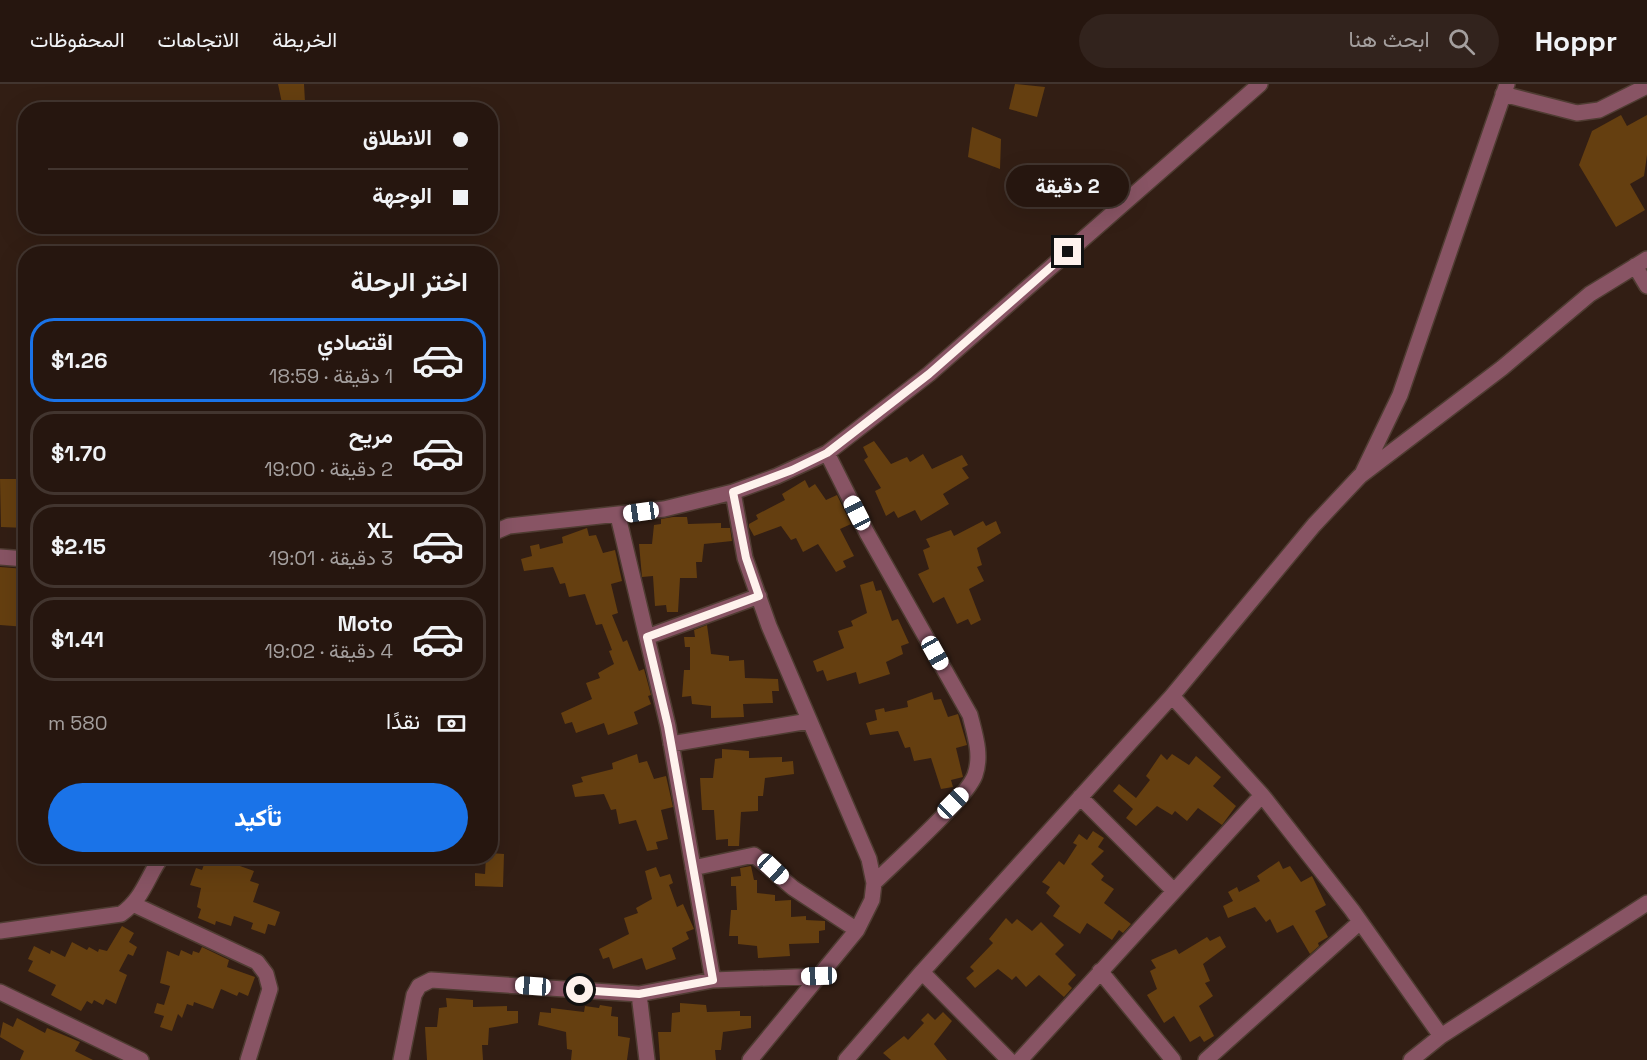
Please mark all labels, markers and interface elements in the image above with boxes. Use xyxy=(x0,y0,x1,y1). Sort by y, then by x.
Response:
search box xyxy=(1079,14,1499,68)
text: Hoppr xyxy=(1535,23,1617,59)
text: ابحث هنا xyxy=(1349,25,1430,53)
icon: search xyxy=(1445,25,1478,58)
text: المحفوظات xyxy=(30,26,125,53)
text: الاتجاهات xyxy=(158,26,239,53)
text: الخريطة xyxy=(272,26,337,53)
text: الانطلاق xyxy=(363,123,432,151)
callout: 2 دقيقة xyxy=(1006,165,1130,207)
text: 2 دقيقة xyxy=(1035,173,1100,199)
text: الوجهة xyxy=(372,181,432,209)
route end xyxy=(1054,238,1081,265)
text: اختر الرحلة xyxy=(350,264,468,299)
text: اقتصادي xyxy=(317,328,393,356)
icon: car xyxy=(411,333,465,387)
text: $1.26 xyxy=(51,346,108,374)
text: 1 دقيقة · 18:59 xyxy=(269,363,393,389)
text: مريح xyxy=(349,421,393,449)
icon: car xyxy=(411,426,465,480)
text: $1.70 xyxy=(51,439,106,467)
text: 2 دقيقة · 19:00 xyxy=(264,456,393,482)
car xyxy=(841,493,873,533)
car xyxy=(622,501,660,523)
text: XL xyxy=(367,516,393,544)
icon: car xyxy=(411,519,465,573)
text: $2.15 xyxy=(51,532,106,560)
text: 3 دقيقة · 19:01 xyxy=(269,545,393,571)
text: Moto xyxy=(337,609,393,637)
icon: car xyxy=(411,612,465,666)
text: $1.41 xyxy=(51,625,104,653)
car xyxy=(918,633,952,673)
text: 4 دقيقة · 19:02 xyxy=(265,638,393,664)
text: نقدًا xyxy=(386,707,420,735)
icon: cash xyxy=(435,707,468,740)
text: 580 m xyxy=(48,710,108,736)
button: تأكيد xyxy=(48,783,468,852)
car xyxy=(934,784,972,822)
car xyxy=(754,850,792,888)
car xyxy=(801,966,837,986)
car xyxy=(514,976,552,996)
route start xyxy=(566,976,593,1003)

